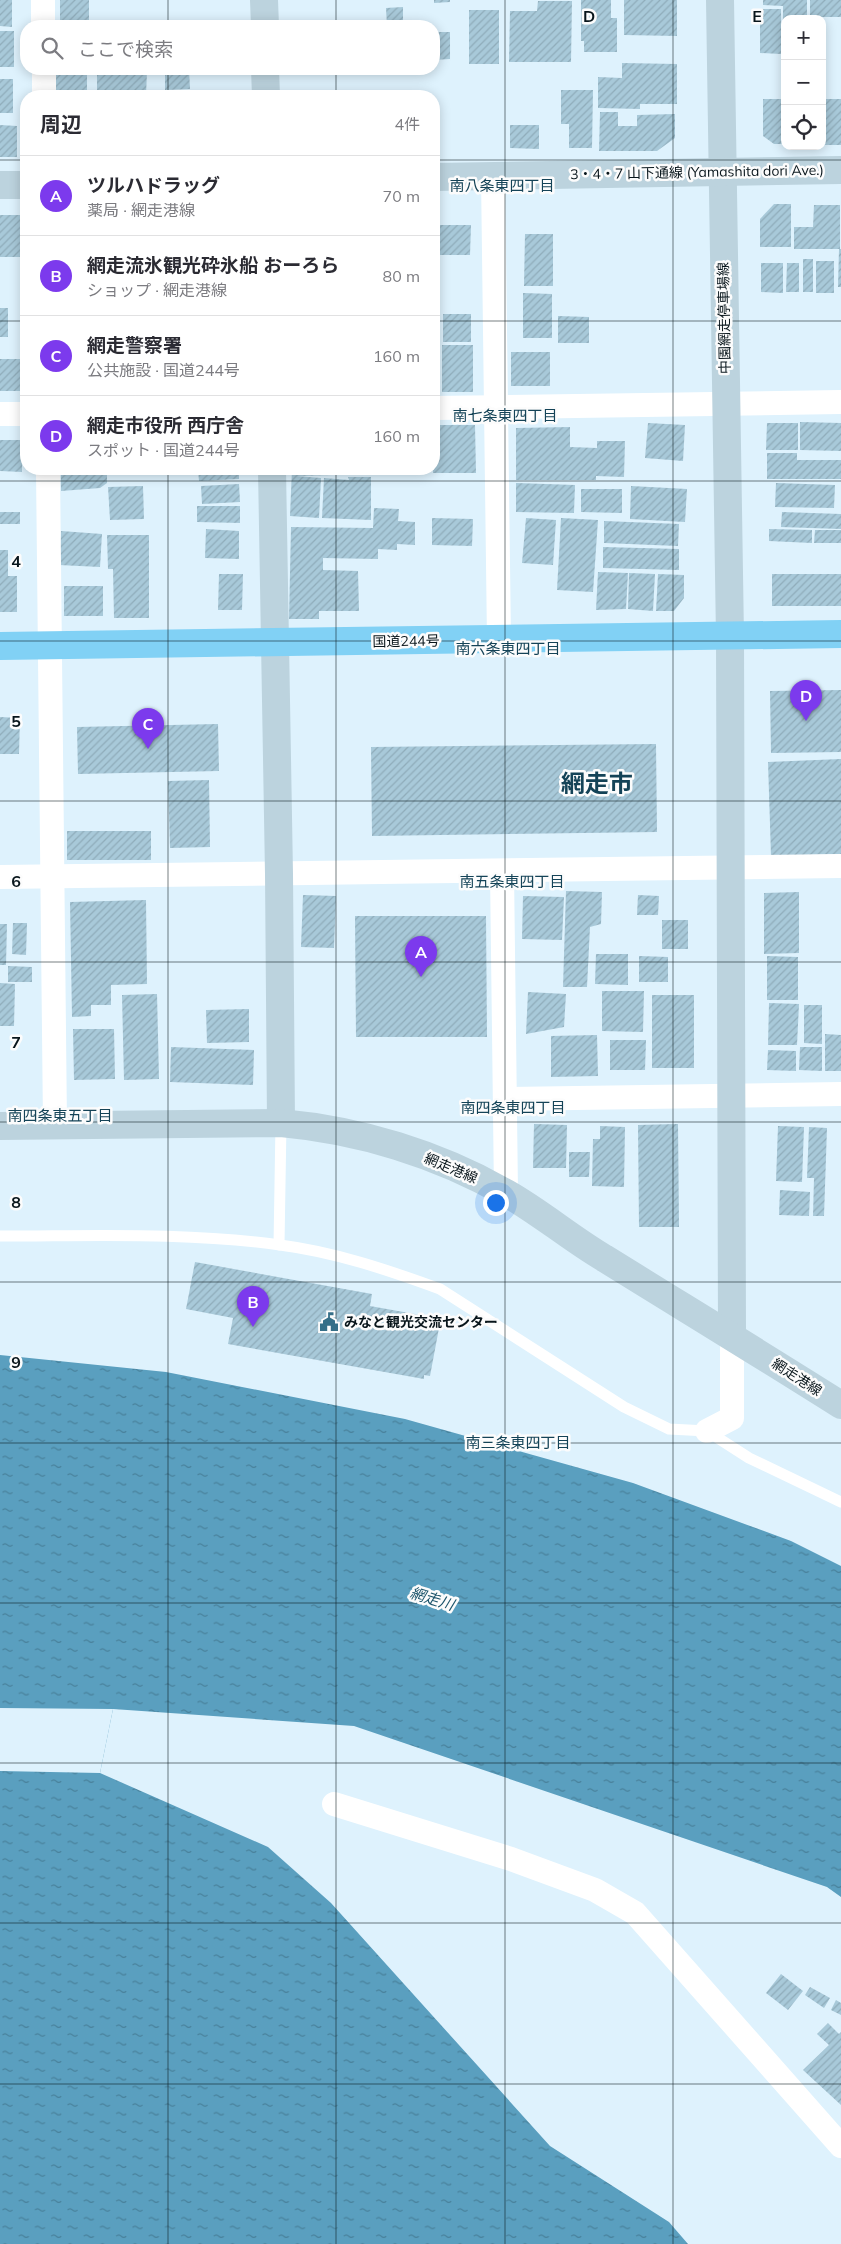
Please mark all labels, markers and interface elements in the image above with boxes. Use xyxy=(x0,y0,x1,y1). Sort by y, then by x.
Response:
text: D xyxy=(583,6,595,26)
text: E xyxy=(752,6,762,26)
map controls xyxy=(781,15,826,150)
button: + xyxy=(781,15,826,60)
search box xyxy=(20,20,440,75)
icon: search xyxy=(38,34,66,62)
text: ここで検索 xyxy=(78,37,173,61)
button: − xyxy=(781,60,826,105)
button: locate xyxy=(781,105,826,150)
text: 周辺 xyxy=(40,111,82,137)
text: 4件 xyxy=(394,114,420,134)
street label: 3・4・7 山下通線 (Yamashita dori Ave.) xyxy=(570,161,824,183)
text: ツルハドラッグ xyxy=(87,173,220,197)
district label: 南八条東四丁目 xyxy=(449,176,555,195)
text: A xyxy=(50,186,62,206)
text: 70 m xyxy=(383,186,420,206)
text: 薬局 · 網走港線 xyxy=(87,200,195,220)
text: 網走流氷観光砕氷船 おーろら xyxy=(87,253,339,277)
street label: 中園網走停車場線 xyxy=(714,262,734,374)
text: B xyxy=(50,266,62,286)
text: 80 m xyxy=(383,266,420,286)
text: ショップ · 網走港線 xyxy=(87,280,227,300)
text: 網走警察署 xyxy=(87,333,182,357)
text: C xyxy=(51,346,61,366)
text: 160 m xyxy=(373,346,420,366)
text: 公共施設 · 国道244号 xyxy=(87,360,240,380)
district label: 南七条東四丁目 xyxy=(452,406,558,425)
text: 網走市役所 西庁舎 xyxy=(87,413,244,437)
text: D xyxy=(50,426,62,446)
text: 160 m xyxy=(373,426,420,446)
text: スポット · 国道244号 xyxy=(87,440,240,460)
text: 4 xyxy=(11,551,21,571)
street label: 国道244号 xyxy=(372,631,440,651)
district label: 南六条東四丁目 xyxy=(455,639,561,658)
pin: D xyxy=(790,680,822,721)
pin: C xyxy=(132,708,164,749)
text: 5 xyxy=(11,711,21,731)
district label: 網走市 xyxy=(561,768,633,798)
text: 6 xyxy=(11,871,21,891)
district label: 南五条東四丁目 xyxy=(459,872,565,891)
pin: A xyxy=(405,936,437,977)
text: 7 xyxy=(11,1032,21,1052)
district label: 南四条東四丁目 xyxy=(460,1098,566,1117)
district label: 南四条東五丁目 xyxy=(7,1106,113,1125)
street label: 網走港線 xyxy=(422,1149,480,1187)
your location xyxy=(483,1190,509,1216)
text: 8 xyxy=(11,1192,21,1212)
pin: B xyxy=(237,1286,269,1327)
public building icon: みなと観光交流センター xyxy=(318,1311,340,1333)
place label: みなと観光交流センター xyxy=(344,1313,498,1331)
text: 9 xyxy=(11,1352,21,1372)
street label: 網走港線 xyxy=(769,1354,825,1400)
district label: 南三条東四丁目 xyxy=(465,1433,571,1452)
water label: 網走川 xyxy=(408,1583,458,1615)

